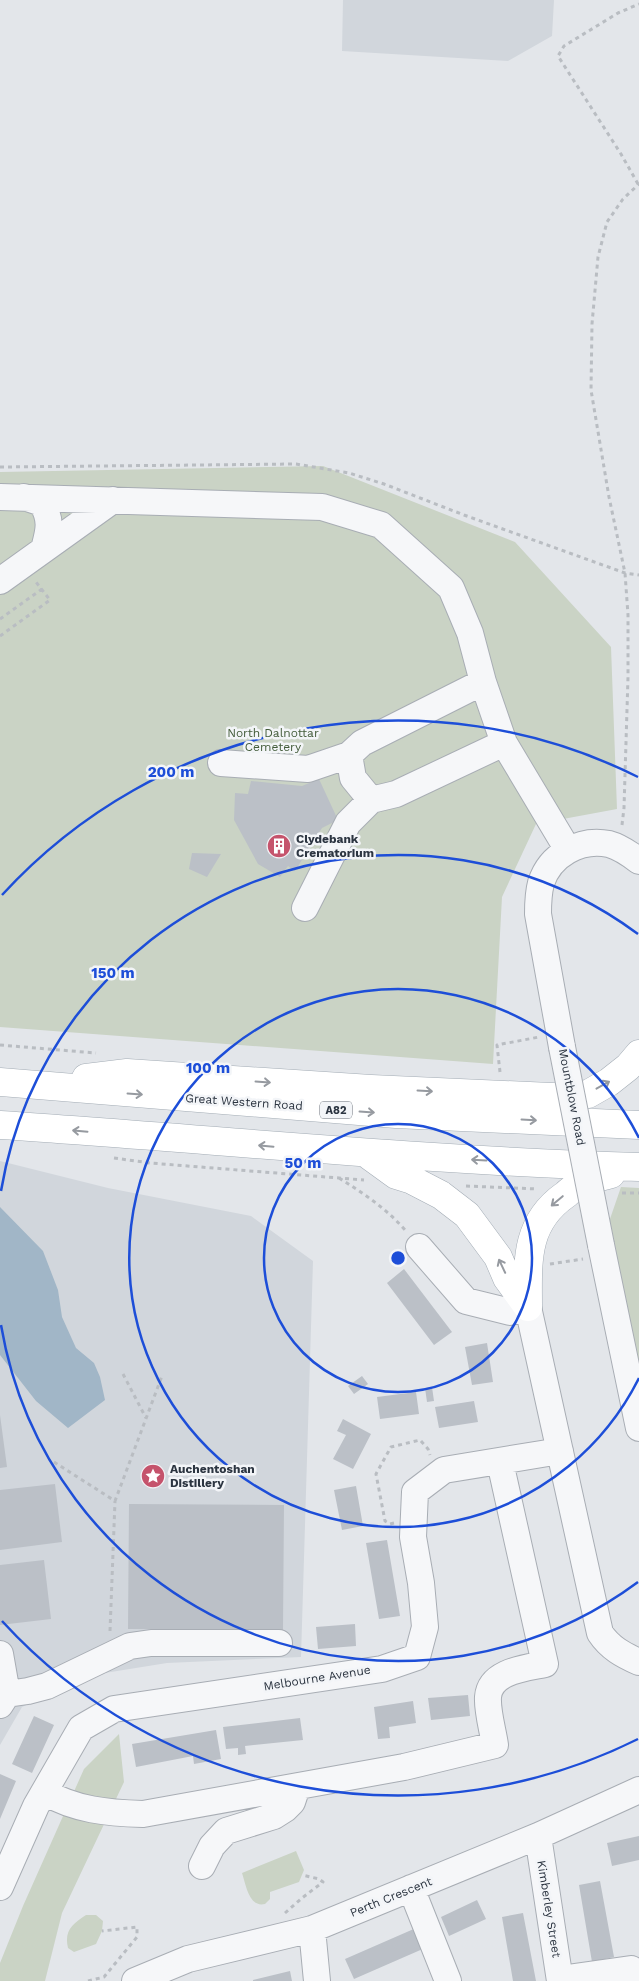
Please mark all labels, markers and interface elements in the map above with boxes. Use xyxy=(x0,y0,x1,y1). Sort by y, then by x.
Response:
park label: North Dalnottar Cemetery xyxy=(227,726,319,754)
text: 200 m xyxy=(148,763,194,781)
place label: Clydebank Crematorium xyxy=(296,832,374,860)
building icon: Clydebank Crematorium xyxy=(266,833,292,859)
text: 150 m xyxy=(91,964,135,982)
street label: Mountblow Road xyxy=(556,1047,588,1147)
text: 100 m xyxy=(186,1059,230,1077)
one-way arrow xyxy=(255,1077,271,1086)
one-way arrow xyxy=(595,1080,609,1090)
one-way arrow xyxy=(417,1087,433,1096)
one-way arrow xyxy=(127,1089,143,1098)
street label: Great Western Road xyxy=(185,1091,303,1113)
road number: A82 xyxy=(320,1102,352,1118)
one-way arrow xyxy=(359,1107,375,1117)
one-way arrow xyxy=(521,1116,537,1125)
one-way arrow xyxy=(73,1126,89,1136)
one-way arrow xyxy=(258,1141,274,1150)
text: 50 m xyxy=(285,1154,321,1172)
one-way arrow xyxy=(471,1156,487,1165)
one-way arrow xyxy=(551,1195,564,1206)
centre of rings xyxy=(389,1249,407,1267)
one-way arrow xyxy=(497,1259,506,1274)
place label: Auchentoshan Distillery xyxy=(170,1462,255,1490)
place icon: Auchentoshan Distillery xyxy=(140,1463,166,1489)
street label: Melbourne Avenue xyxy=(262,1663,372,1693)
street label: Kimberley Street xyxy=(534,1859,564,1959)
street label: Perth Crescent xyxy=(348,1874,434,1920)

